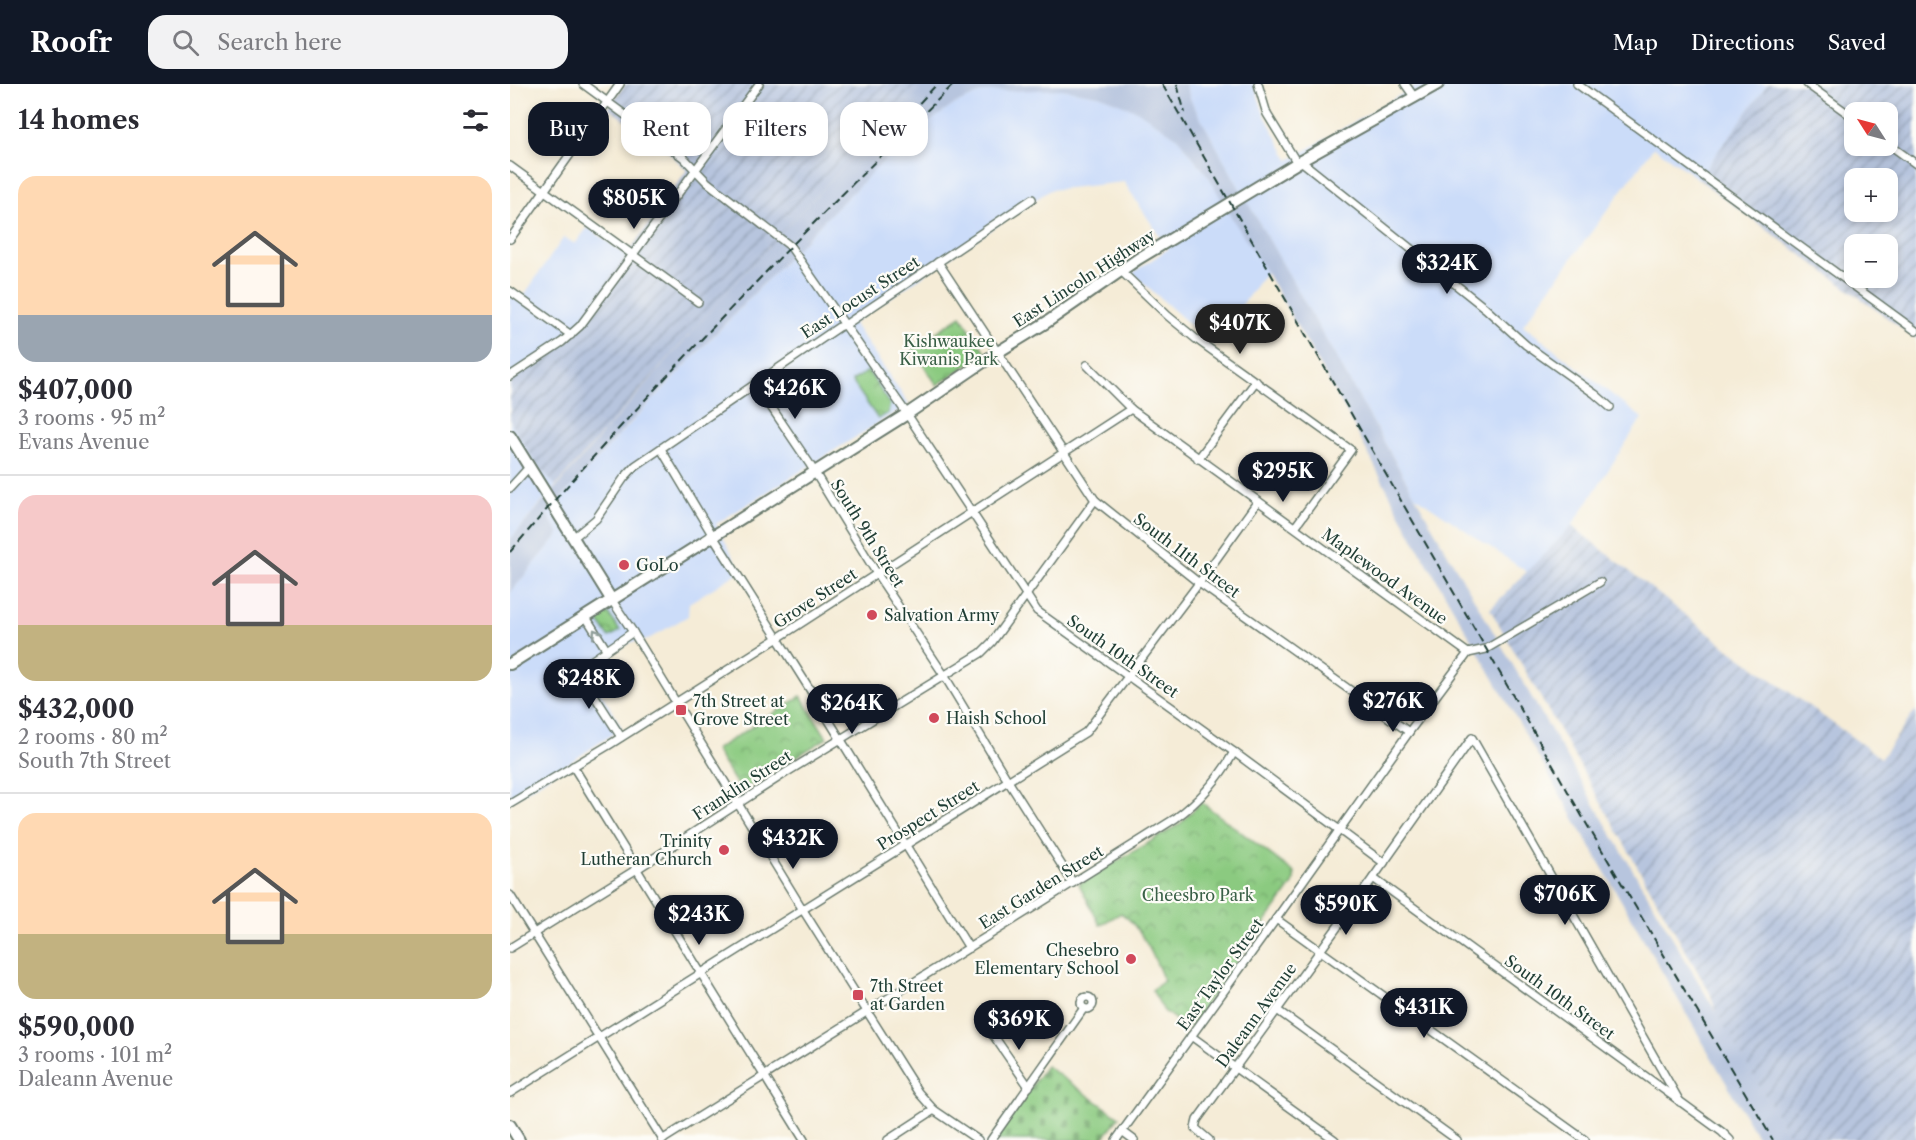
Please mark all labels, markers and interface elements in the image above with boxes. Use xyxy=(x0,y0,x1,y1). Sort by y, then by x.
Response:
search box xyxy=(148,15,568,69)
text: Roofr xyxy=(30,25,112,59)
icon: search xyxy=(169,26,202,59)
text: Search here xyxy=(217,29,342,56)
text: Map xyxy=(1613,30,1658,55)
text: Directions xyxy=(1691,30,1795,55)
text: Saved xyxy=(1828,30,1886,55)
chip: Buy xyxy=(528,102,609,156)
chip: Rent xyxy=(621,102,711,156)
chip: Filters xyxy=(723,102,828,156)
chip: New xyxy=(840,102,928,156)
north arrow xyxy=(1844,102,1898,156)
map controls xyxy=(1844,102,1898,288)
text: 14 homes xyxy=(18,104,140,136)
icon: filters xyxy=(459,104,492,137)
button: + xyxy=(1844,168,1898,222)
pin: $805K xyxy=(592,179,676,230)
text: $805K xyxy=(602,186,666,210)
icon: home xyxy=(201,215,309,323)
street label: East Lincoln Highway xyxy=(1009,224,1160,331)
button: − xyxy=(1844,234,1898,288)
pin: $324K xyxy=(1405,244,1489,295)
street label: East Locust Street xyxy=(797,251,923,343)
text: $324K xyxy=(1416,251,1478,275)
pin: $407K xyxy=(1198,304,1282,355)
text: $407K xyxy=(1209,311,1271,335)
park label: Kishwaukee Kiwanis Park xyxy=(899,331,999,369)
pin: $426K xyxy=(753,369,837,420)
text: $407,000 xyxy=(18,374,133,406)
text: $426K xyxy=(764,376,826,400)
text: 3 rooms · 95 m² xyxy=(18,406,165,430)
text: Evans Avenue xyxy=(18,430,149,454)
pin: $295K xyxy=(1241,452,1325,503)
text: $295K xyxy=(1252,459,1314,483)
street label: South 9th Street xyxy=(827,475,909,591)
street label: South 11th Street xyxy=(1130,509,1244,602)
street label: Maplewood Avenue xyxy=(1318,524,1452,628)
icon: home xyxy=(201,534,309,642)
place label: GoLo xyxy=(636,555,679,575)
marker: GoLo xyxy=(617,558,631,572)
street label: Grove Street xyxy=(769,563,861,632)
place label: Salvation Army xyxy=(884,605,1000,625)
marker: Salvation Army xyxy=(865,608,879,622)
street label: South 10th Street xyxy=(1063,610,1183,702)
one-way arrow xyxy=(591,629,603,639)
pin: $248K xyxy=(547,659,631,710)
text: $248K xyxy=(557,666,621,690)
pin: $276K xyxy=(1351,682,1435,733)
pin: $264K xyxy=(810,684,894,735)
text: $276K xyxy=(1363,689,1423,713)
place label: 7th Street at Grove Street xyxy=(693,691,789,729)
text: $264K xyxy=(821,691,883,715)
text: $432,000 xyxy=(18,693,135,725)
marker: 7th Street at Grove Street xyxy=(674,703,688,717)
place label: Haish School xyxy=(946,708,1047,728)
marker: Haish School xyxy=(927,711,941,725)
text: 2 rooms · 80 m² xyxy=(18,725,168,749)
street label: Franklin Street xyxy=(689,745,796,824)
text: South 7th Street xyxy=(18,749,171,773)
street label: Prospect Street xyxy=(873,776,983,854)
pin: $432K xyxy=(751,819,835,870)
text: $432K xyxy=(762,826,824,850)
place label: Trinity Lutheran Church xyxy=(580,831,713,869)
street label: East Garden Street xyxy=(975,841,1107,933)
marker: Trinity Lutheran Church xyxy=(717,843,731,857)
icon: home xyxy=(201,852,309,960)
pin: $706K xyxy=(1523,875,1607,926)
text: $706K xyxy=(1534,882,1596,906)
park label: Cheesbro Park xyxy=(1142,885,1255,905)
pin: $590K xyxy=(1304,885,1388,936)
text: $590K xyxy=(1315,892,1377,916)
pin: $243K xyxy=(657,895,741,946)
text: $243K xyxy=(668,902,730,926)
street label: East Taylor Street xyxy=(1173,914,1268,1034)
place label: Chesebro Elementary School xyxy=(975,940,1119,978)
street label: South 10th Street xyxy=(1501,950,1619,1044)
marker: Chesebro Elementary School xyxy=(1124,952,1138,966)
street label: Daleann Avenue xyxy=(1211,959,1301,1071)
place label: 7th Street at Garden xyxy=(870,976,945,1014)
marker: 7th Street at Garden xyxy=(851,988,865,1002)
pin: $431K xyxy=(1382,988,1466,1039)
text: $431K xyxy=(1394,995,1454,1019)
pin: $369K xyxy=(977,1000,1061,1051)
text: $369K xyxy=(988,1007,1050,1031)
text: $590,000 xyxy=(18,1011,135,1043)
text: 3 rooms · 101 m² xyxy=(18,1043,172,1067)
text: Daleann Avenue xyxy=(18,1067,173,1091)

